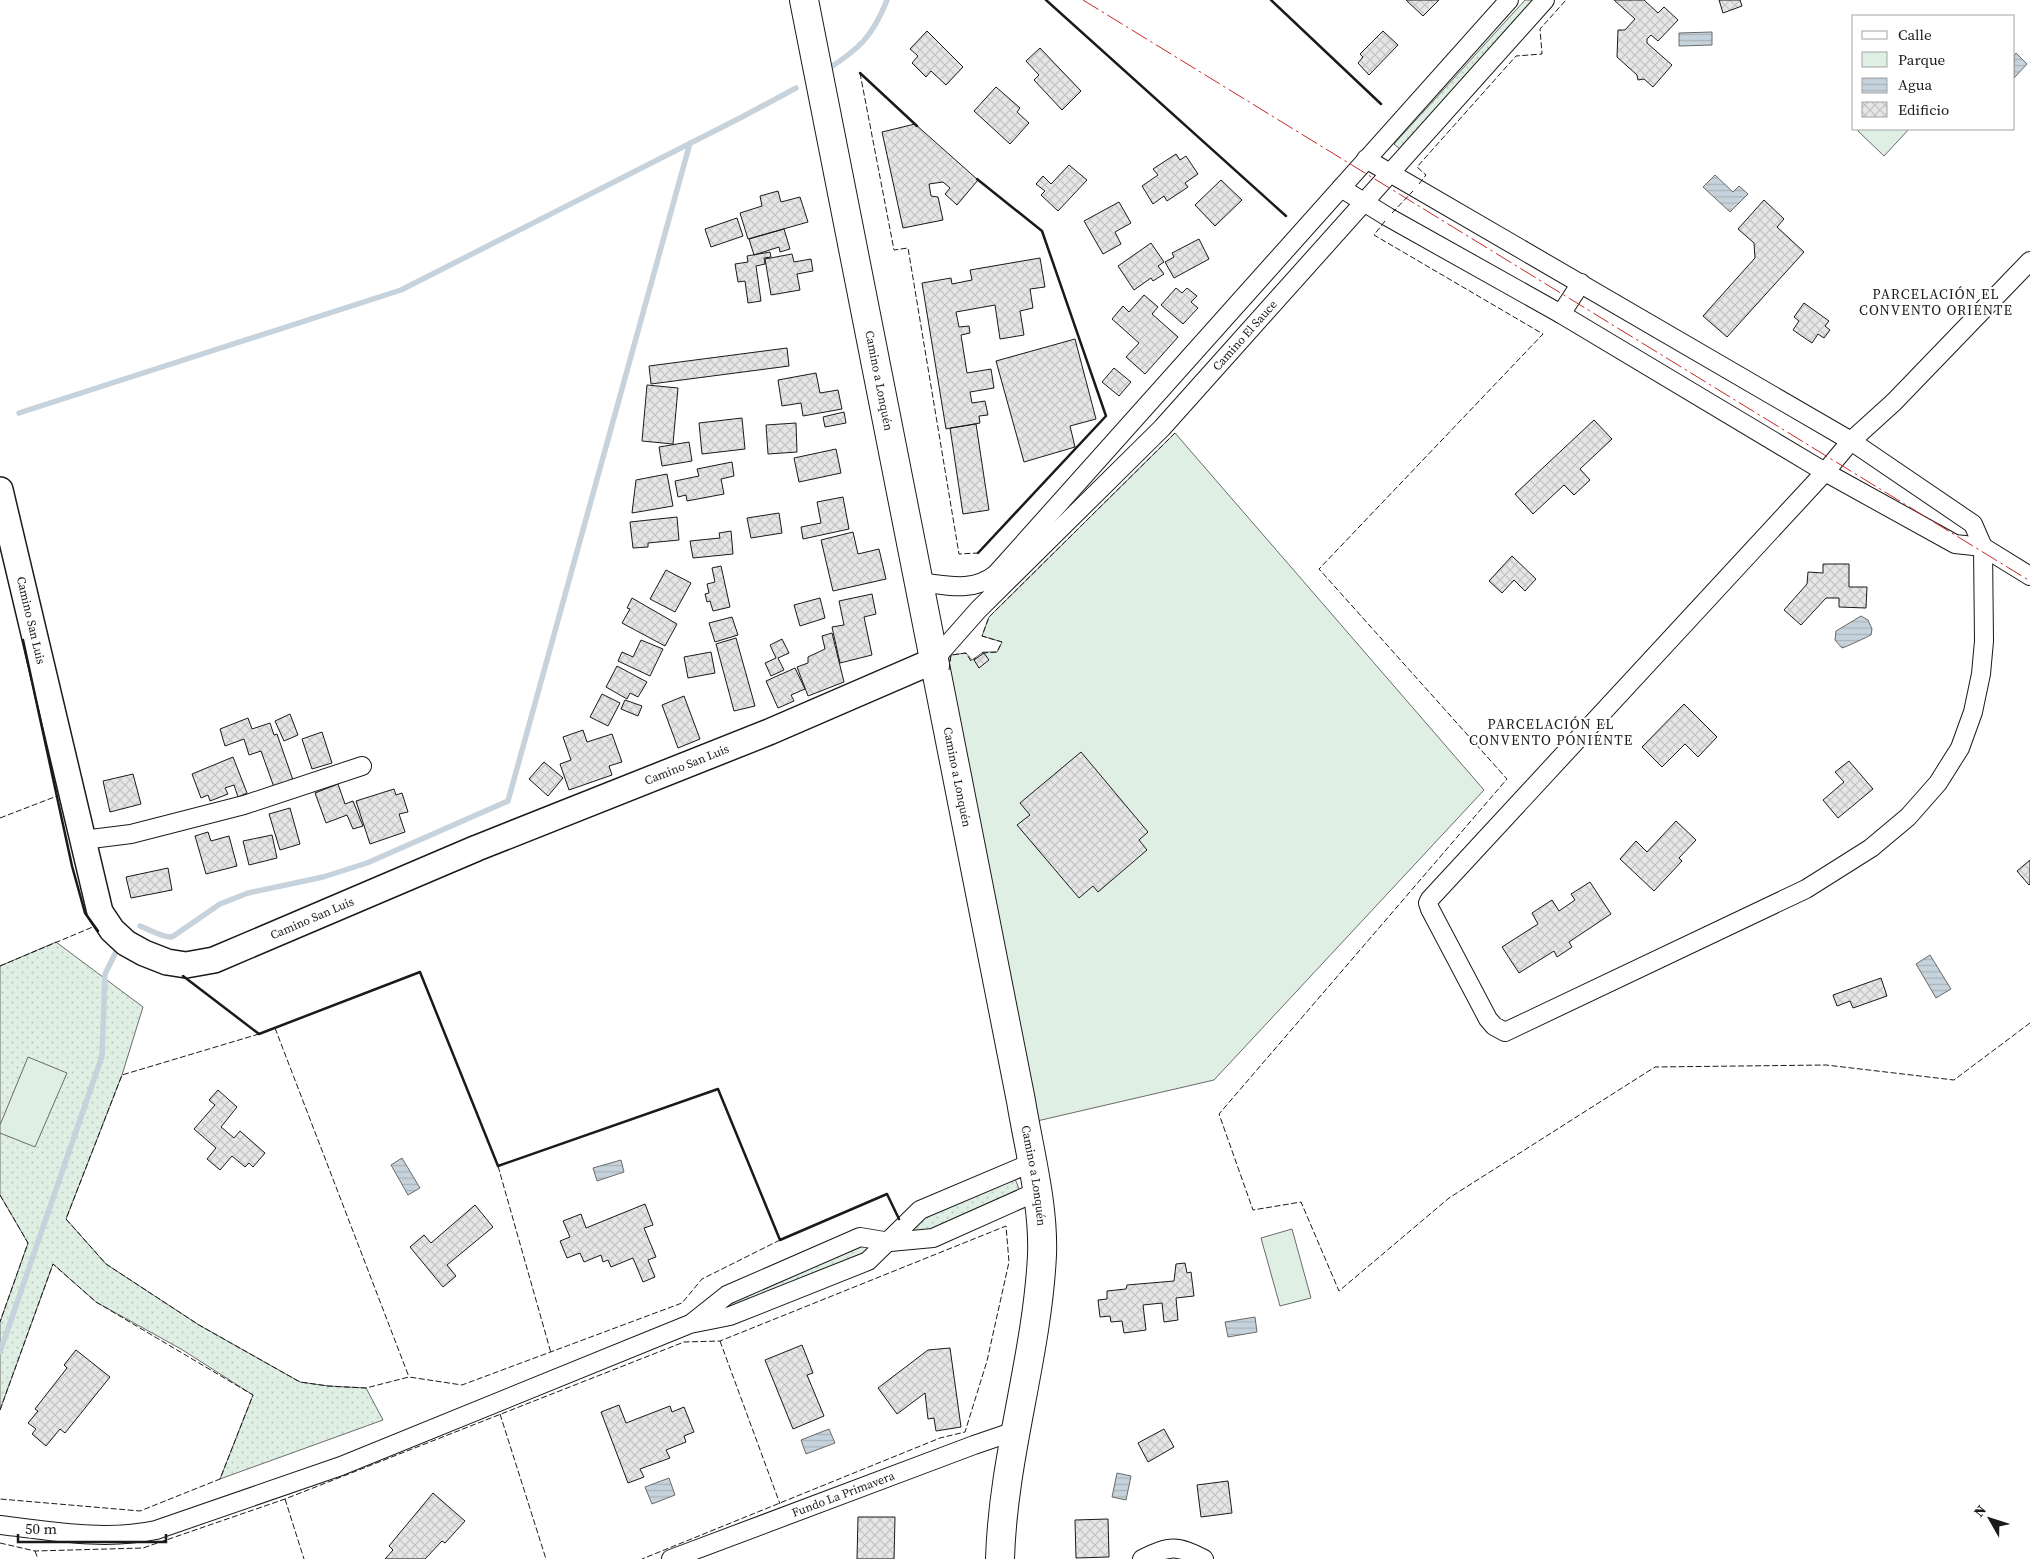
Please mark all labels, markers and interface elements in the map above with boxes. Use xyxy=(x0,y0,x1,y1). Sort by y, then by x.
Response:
legend xyxy=(1852,15,2015,130)
text: Calle xyxy=(1898,24,1932,45)
text: Parque xyxy=(1898,49,1946,70)
text: Agua xyxy=(1898,74,1932,95)
text: Edificio xyxy=(1898,99,1949,120)
district label: PARCELACIÓN EL CONVENTO ORIENTE xyxy=(1859,284,2013,320)
street label: Camino El Sauce xyxy=(1209,297,1281,374)
street label: Camino a Lonquén xyxy=(861,329,897,432)
street label: Camino San Luis xyxy=(13,575,49,666)
district label: PARCELACIÓN EL CONVENTO PONIENTE xyxy=(1469,714,1633,750)
street label: Camino a Lonquén xyxy=(939,726,975,828)
street label: Camino San Luis xyxy=(642,741,731,789)
street label: Camino San Luis xyxy=(268,893,356,943)
street label: Camino a Lonquén xyxy=(1018,1124,1049,1227)
street label: Fundo La Primavera xyxy=(790,1467,898,1521)
north arrow xyxy=(1965,1494,2015,1544)
text: N xyxy=(1969,1501,1991,1521)
scale bar xyxy=(18,1512,165,1544)
text: 50 m xyxy=(25,1518,57,1539)

